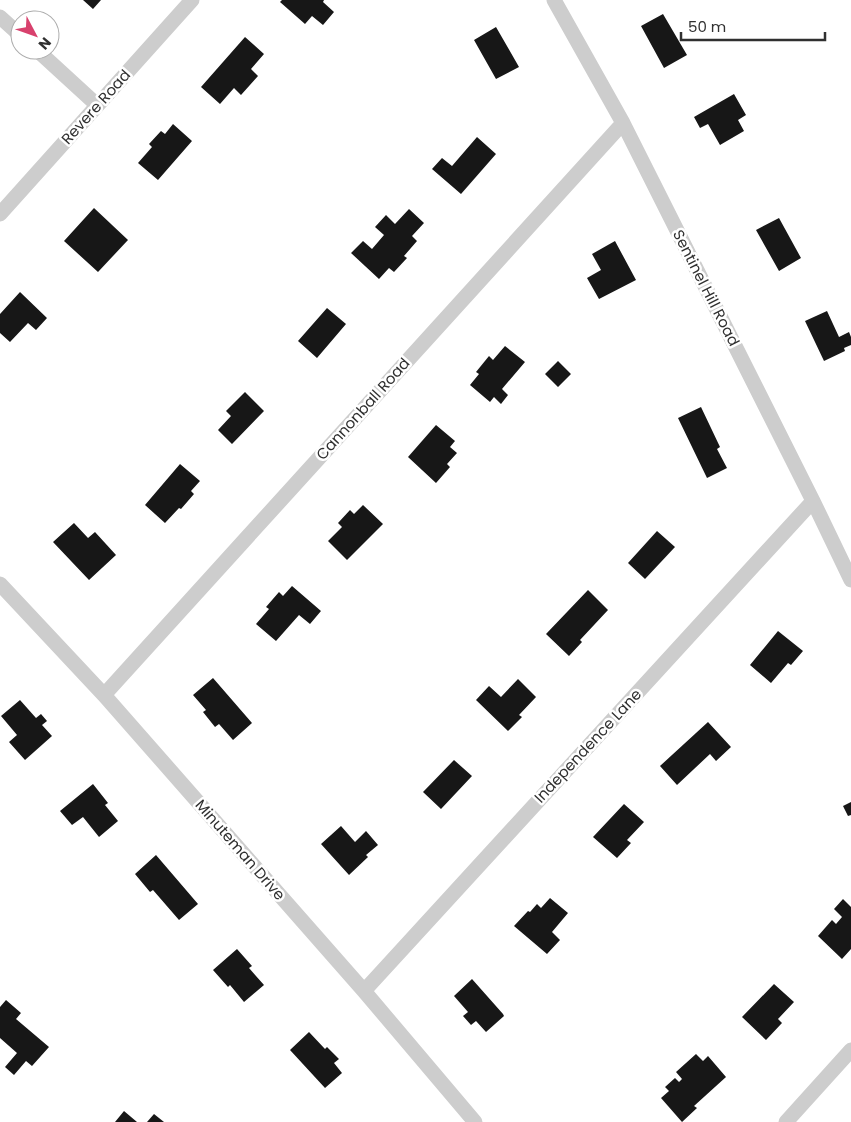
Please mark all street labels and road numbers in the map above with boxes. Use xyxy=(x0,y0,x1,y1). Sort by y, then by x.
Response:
street label: Revere Road xyxy=(56,65,135,149)
street label: Sentinel Hill Road xyxy=(668,226,745,350)
street label: Cannonball Road xyxy=(311,353,414,464)
street label: Independence Lane xyxy=(529,684,646,807)
street label: Minuteman Drive xyxy=(191,795,290,905)

